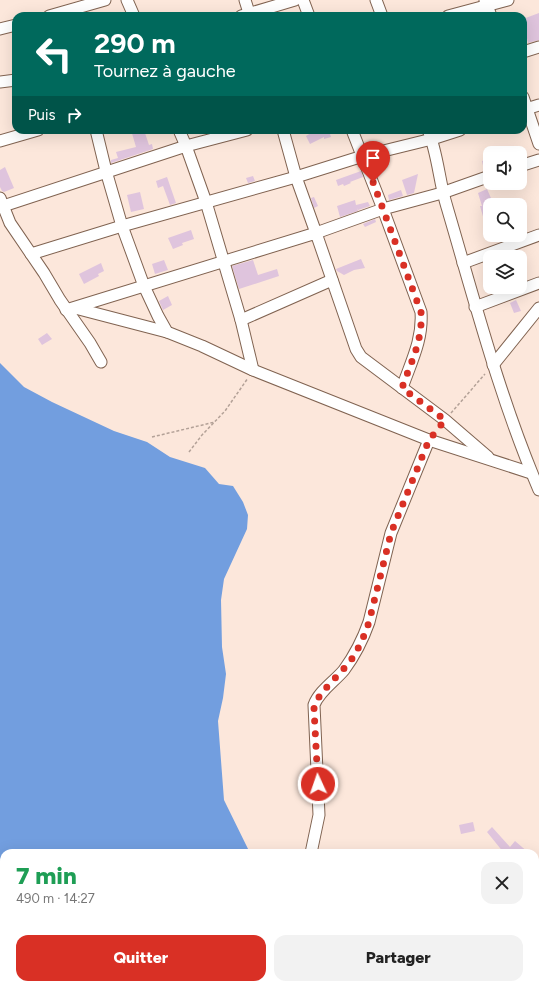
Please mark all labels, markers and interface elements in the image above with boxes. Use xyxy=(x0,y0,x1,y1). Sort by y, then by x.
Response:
text: 290 m xyxy=(94,26,176,60)
icon: left xyxy=(28,28,80,80)
text: Tournez à gauche xyxy=(94,60,236,82)
icon: right xyxy=(63,104,85,126)
text: Puis xyxy=(28,106,55,124)
pin xyxy=(356,141,390,182)
map controls xyxy=(483,146,527,294)
button: sound xyxy=(483,146,527,190)
icon: arrive xyxy=(362,147,384,169)
button: search xyxy=(483,198,527,242)
button: layers xyxy=(483,250,527,294)
position arrow xyxy=(297,763,339,805)
text: 7 min xyxy=(16,861,77,890)
button: close xyxy=(481,862,523,904)
text: 490 m · 14:27 xyxy=(16,891,95,906)
button: Quitter xyxy=(16,935,266,981)
button: Partager xyxy=(274,935,523,981)

